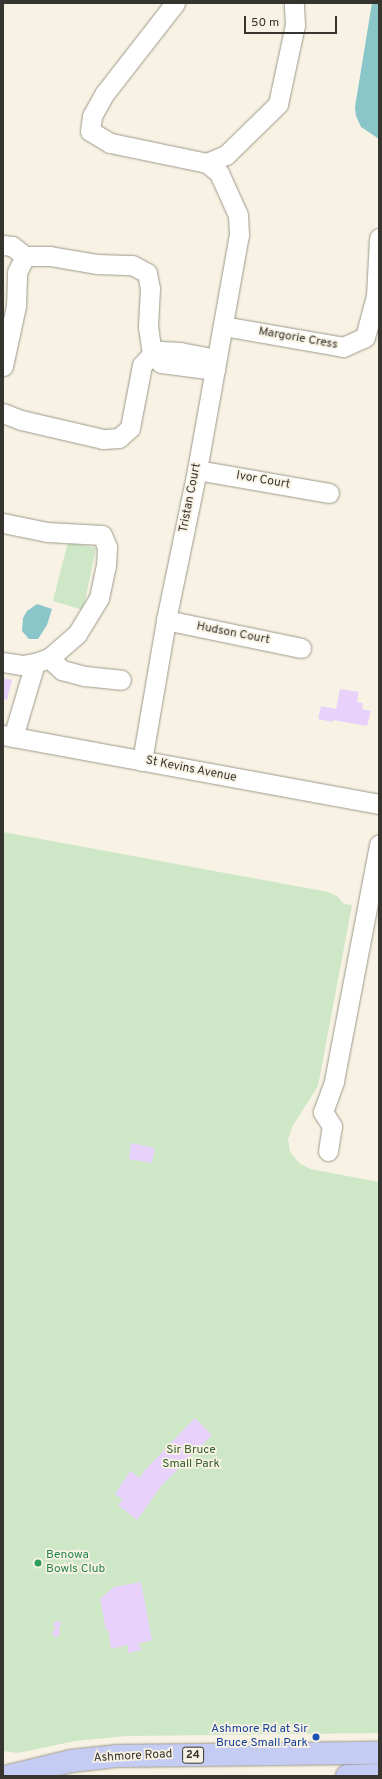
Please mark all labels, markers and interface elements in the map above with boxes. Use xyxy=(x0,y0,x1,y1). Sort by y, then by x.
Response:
scale bar xyxy=(246,8,339,34)
text: 50 m xyxy=(251,15,279,31)
street label: Margorie Cress xyxy=(257,325,339,353)
street label: Tristan Court xyxy=(177,462,205,534)
street label: Ivor Court xyxy=(235,469,291,493)
street label: Hudson Court xyxy=(195,620,271,648)
street label: St Kevins Avenue xyxy=(144,754,238,786)
park label: Sir Bruce Small Park xyxy=(162,1444,220,1472)
place label: Benowa Bowls Club xyxy=(46,1549,105,1577)
marker: Benowa Bowls Club xyxy=(33,1558,43,1568)
place label: Ashmore Rd at Sir Bruce Small Park xyxy=(211,1723,308,1751)
marker: Ashmore Rd at Sir Bruce Small Park xyxy=(311,1732,321,1742)
road number: 24 xyxy=(182,1746,204,1764)
street label: Ashmore Road xyxy=(93,1748,173,1766)

